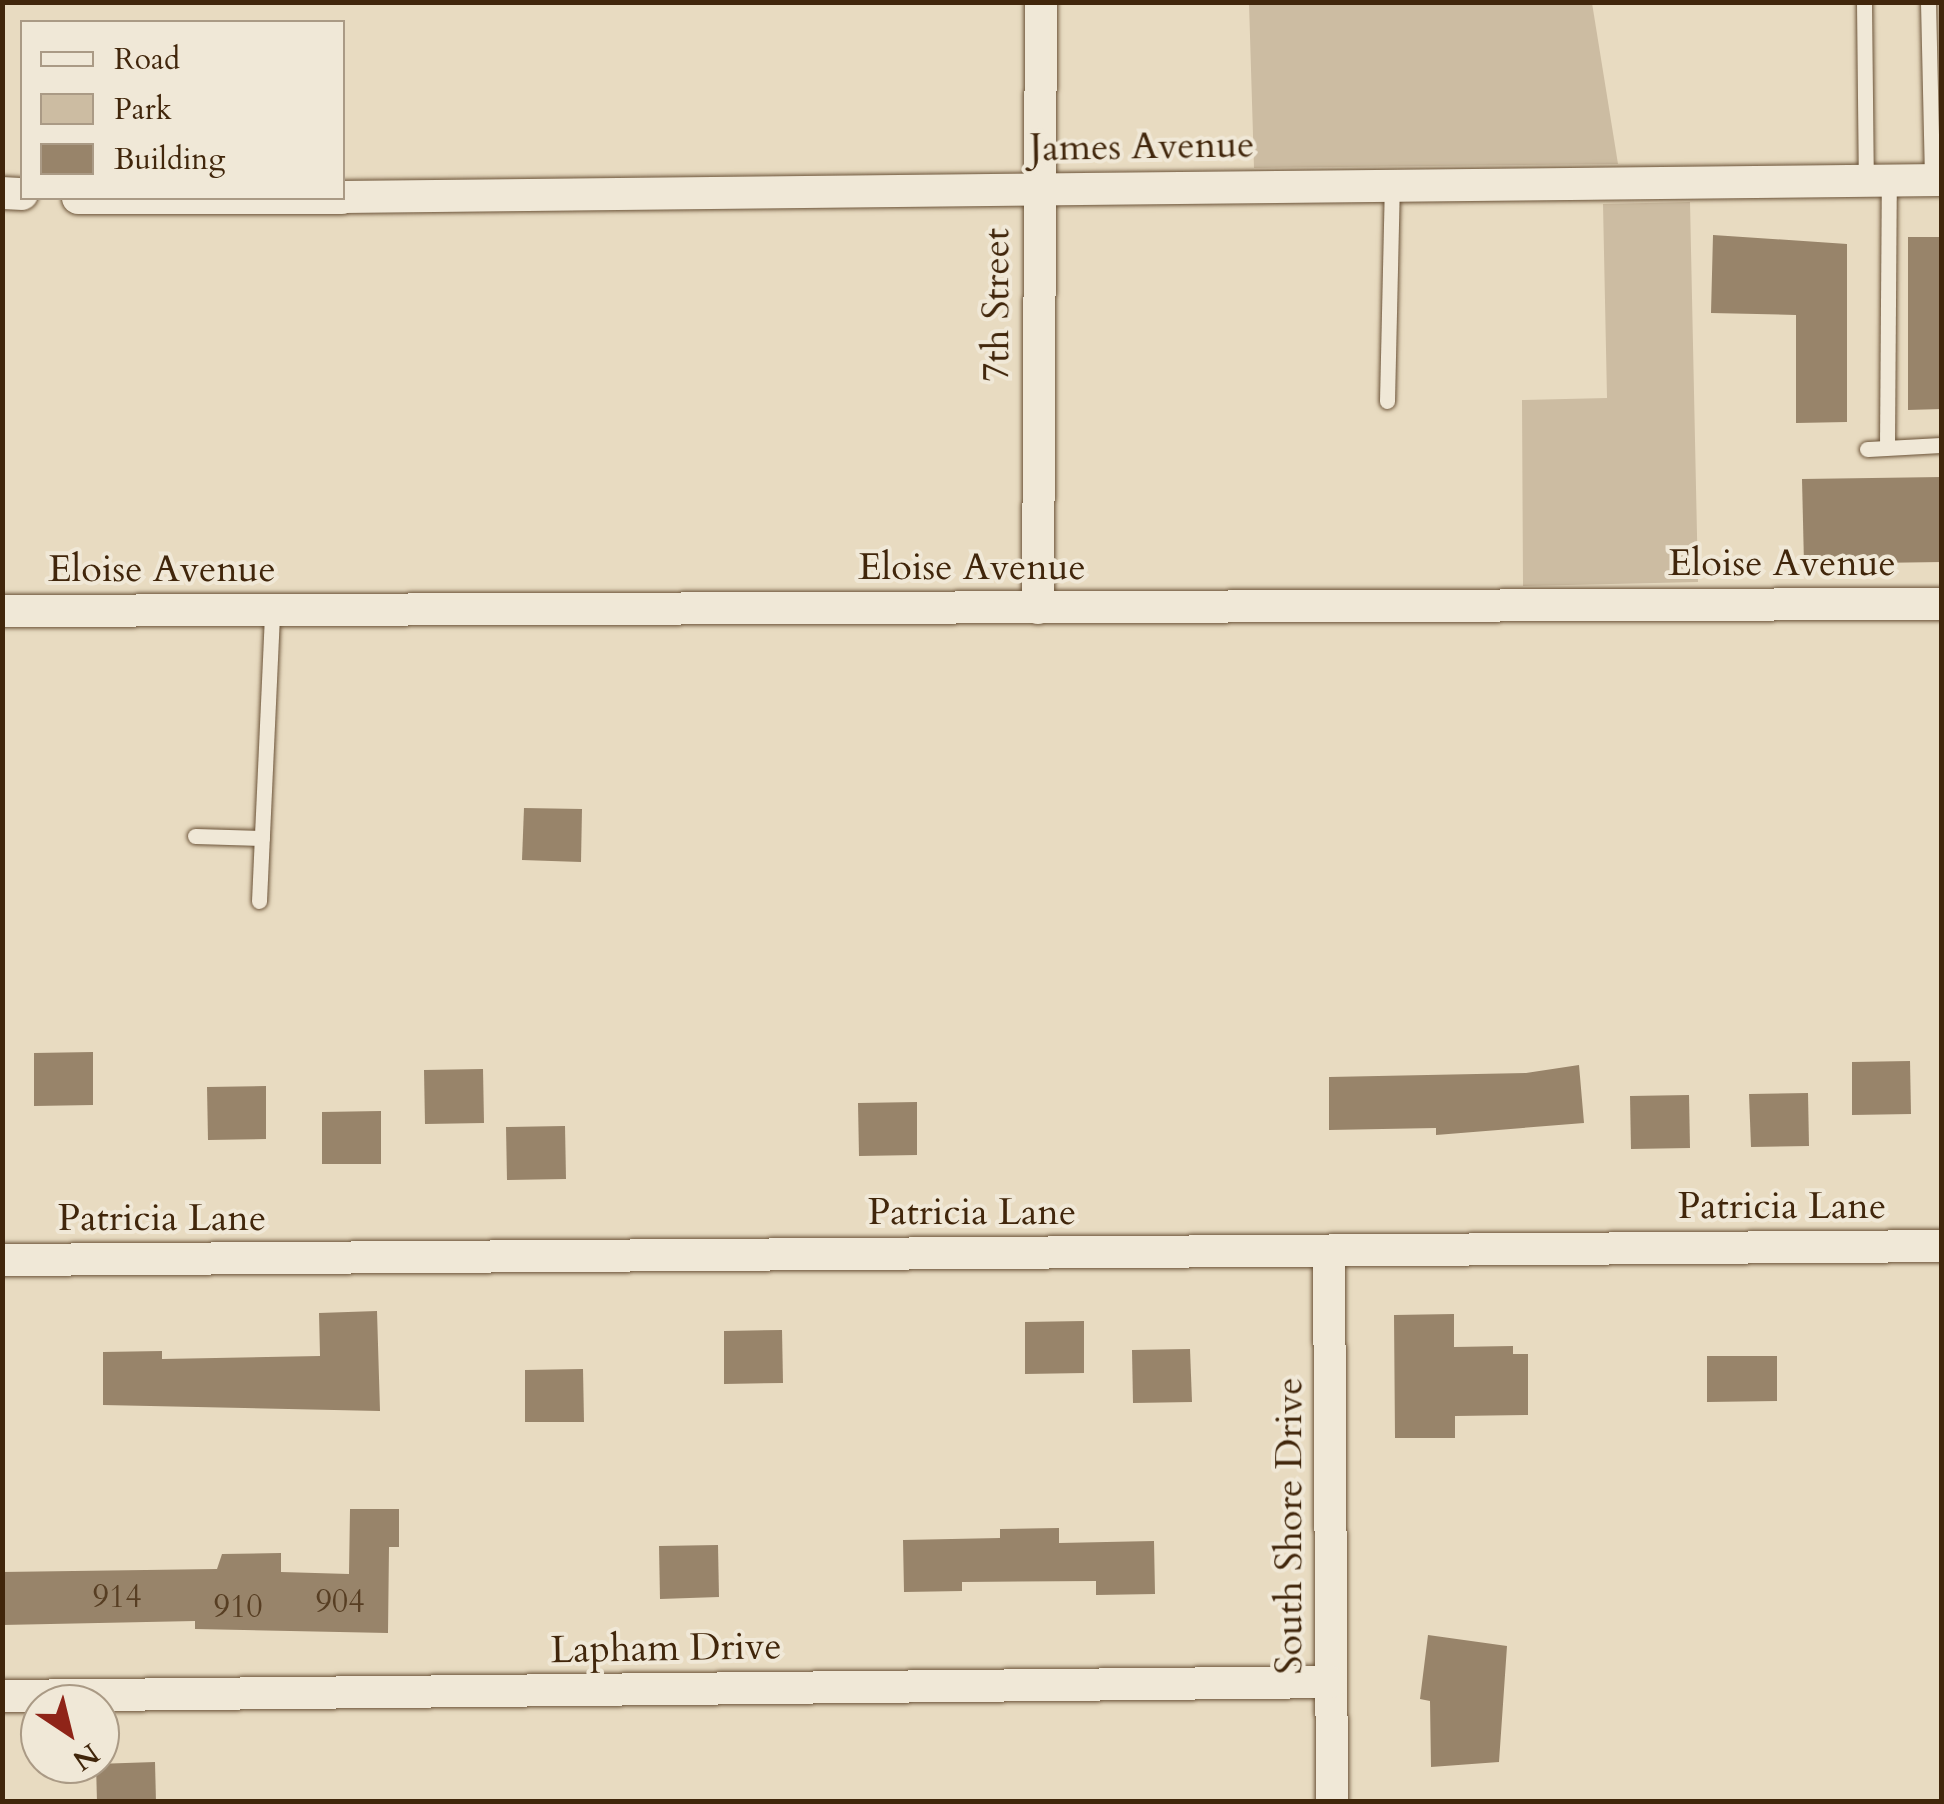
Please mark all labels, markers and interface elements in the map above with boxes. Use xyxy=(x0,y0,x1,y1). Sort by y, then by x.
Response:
legend xyxy=(20,20,345,200)
text: Road xyxy=(114,39,180,80)
text: Park xyxy=(114,89,172,130)
street label: James Avenue xyxy=(1029,122,1255,172)
text: Building xyxy=(114,139,225,180)
street label: 7th Street xyxy=(974,228,1020,382)
street label: Eloise Avenue xyxy=(1668,541,1896,587)
street label: Eloise Avenue xyxy=(858,545,1086,591)
street label: Eloise Avenue xyxy=(48,547,276,593)
street label: Patricia Lane xyxy=(1678,1184,1886,1230)
street label: Patricia Lane xyxy=(868,1190,1076,1236)
street label: Patricia Lane xyxy=(58,1196,266,1242)
street label: South Shore Drive xyxy=(1267,1377,1313,1675)
house number: 914 xyxy=(92,1578,142,1616)
house number: 904 xyxy=(315,1583,365,1621)
house number: 910 xyxy=(213,1588,263,1626)
street label: Lapham Drive xyxy=(550,1624,782,1674)
north arrow xyxy=(20,1684,120,1784)
text: N xyxy=(65,1734,107,1779)

